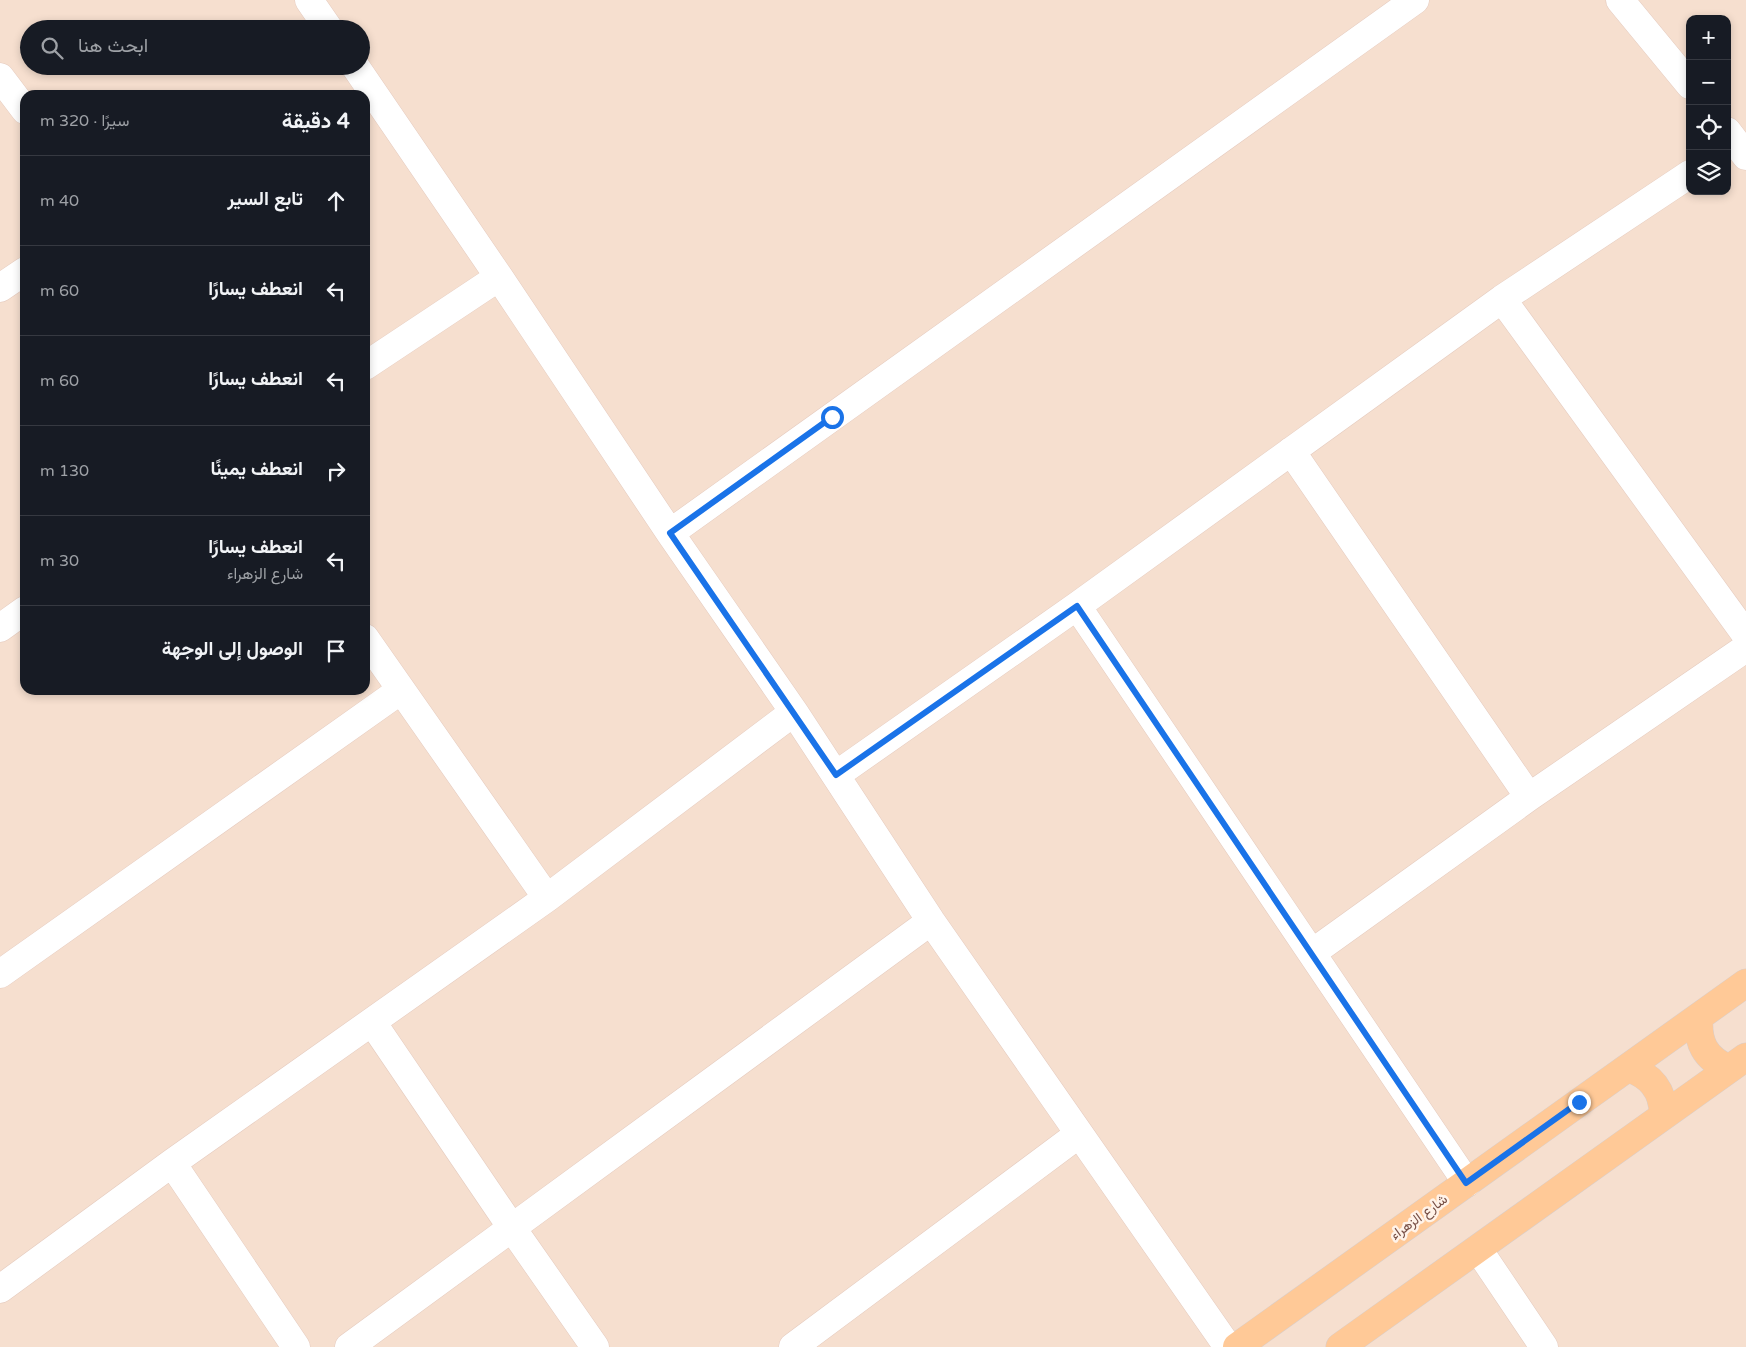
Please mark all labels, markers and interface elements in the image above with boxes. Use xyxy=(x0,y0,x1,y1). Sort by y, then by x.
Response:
map controls xyxy=(1686,15,1731,195)
button: + xyxy=(1686,15,1731,60)
search box xyxy=(20,20,370,75)
icon: search xyxy=(38,34,66,62)
text: ابحث هنا xyxy=(78,35,148,57)
button: − xyxy=(1686,60,1731,105)
button: locate xyxy=(1686,105,1731,150)
text: 4 دقيقة xyxy=(282,109,350,134)
text: سيرًا · 320 m xyxy=(40,111,129,131)
button: layers xyxy=(1686,150,1731,195)
icon: ahead xyxy=(322,187,350,215)
text: تابع السير xyxy=(227,188,303,210)
text: 40 m xyxy=(40,191,79,211)
icon: left xyxy=(322,277,350,305)
text: انعطف يسارًا xyxy=(208,278,303,300)
text: 60 m xyxy=(40,281,79,301)
icon: left xyxy=(322,367,350,395)
text: انعطف يسارًا xyxy=(208,368,303,390)
text: 60 m xyxy=(40,371,79,391)
route start xyxy=(821,406,844,429)
icon: right xyxy=(322,457,350,485)
text: انعطف يمينًا xyxy=(210,458,303,480)
text: 130 m xyxy=(40,461,89,481)
text: انعطف يسارًا xyxy=(208,536,303,558)
icon: left xyxy=(322,547,350,575)
text: 30 m xyxy=(40,551,79,571)
text: شارع الزهراء xyxy=(227,564,303,584)
icon: arrive xyxy=(322,637,350,665)
text: الوصول إلى الوجهة xyxy=(162,638,303,660)
route end xyxy=(1568,1091,1591,1114)
street label: شارع الزهراء xyxy=(1387,1191,1452,1245)

